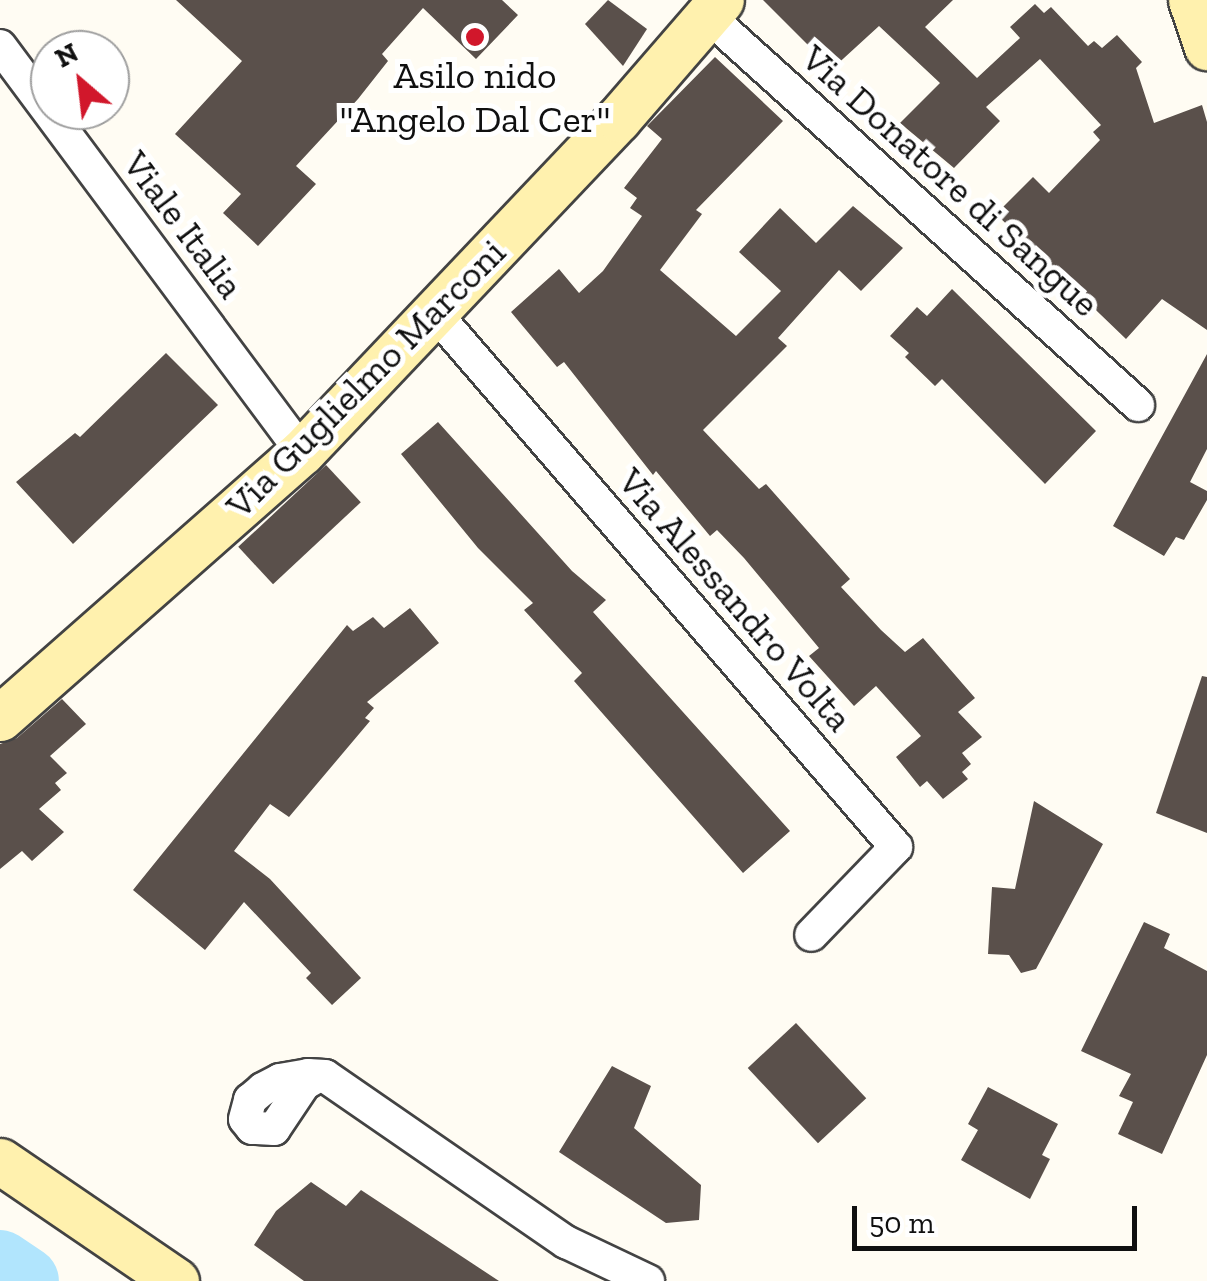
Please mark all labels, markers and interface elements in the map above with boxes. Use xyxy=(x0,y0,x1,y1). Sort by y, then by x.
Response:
marker: Asilo nido "Angelo Dal Cer" xyxy=(464,26,486,48)
north arrow xyxy=(30,30,130,130)
text: N xyxy=(49,35,84,74)
street label: Via Donatore di Sangue xyxy=(792,35,1108,327)
place label: Asilo nido "Angelo Dal Cer" xyxy=(339,53,611,142)
street label: Viale Italia xyxy=(113,142,253,308)
street label: Via Guglielmo Marconi xyxy=(217,230,515,528)
street label: Via Alessandro Volta xyxy=(607,458,863,742)
scale bar xyxy=(857,1186,1142,1248)
text: 50 m xyxy=(869,1205,934,1241)

